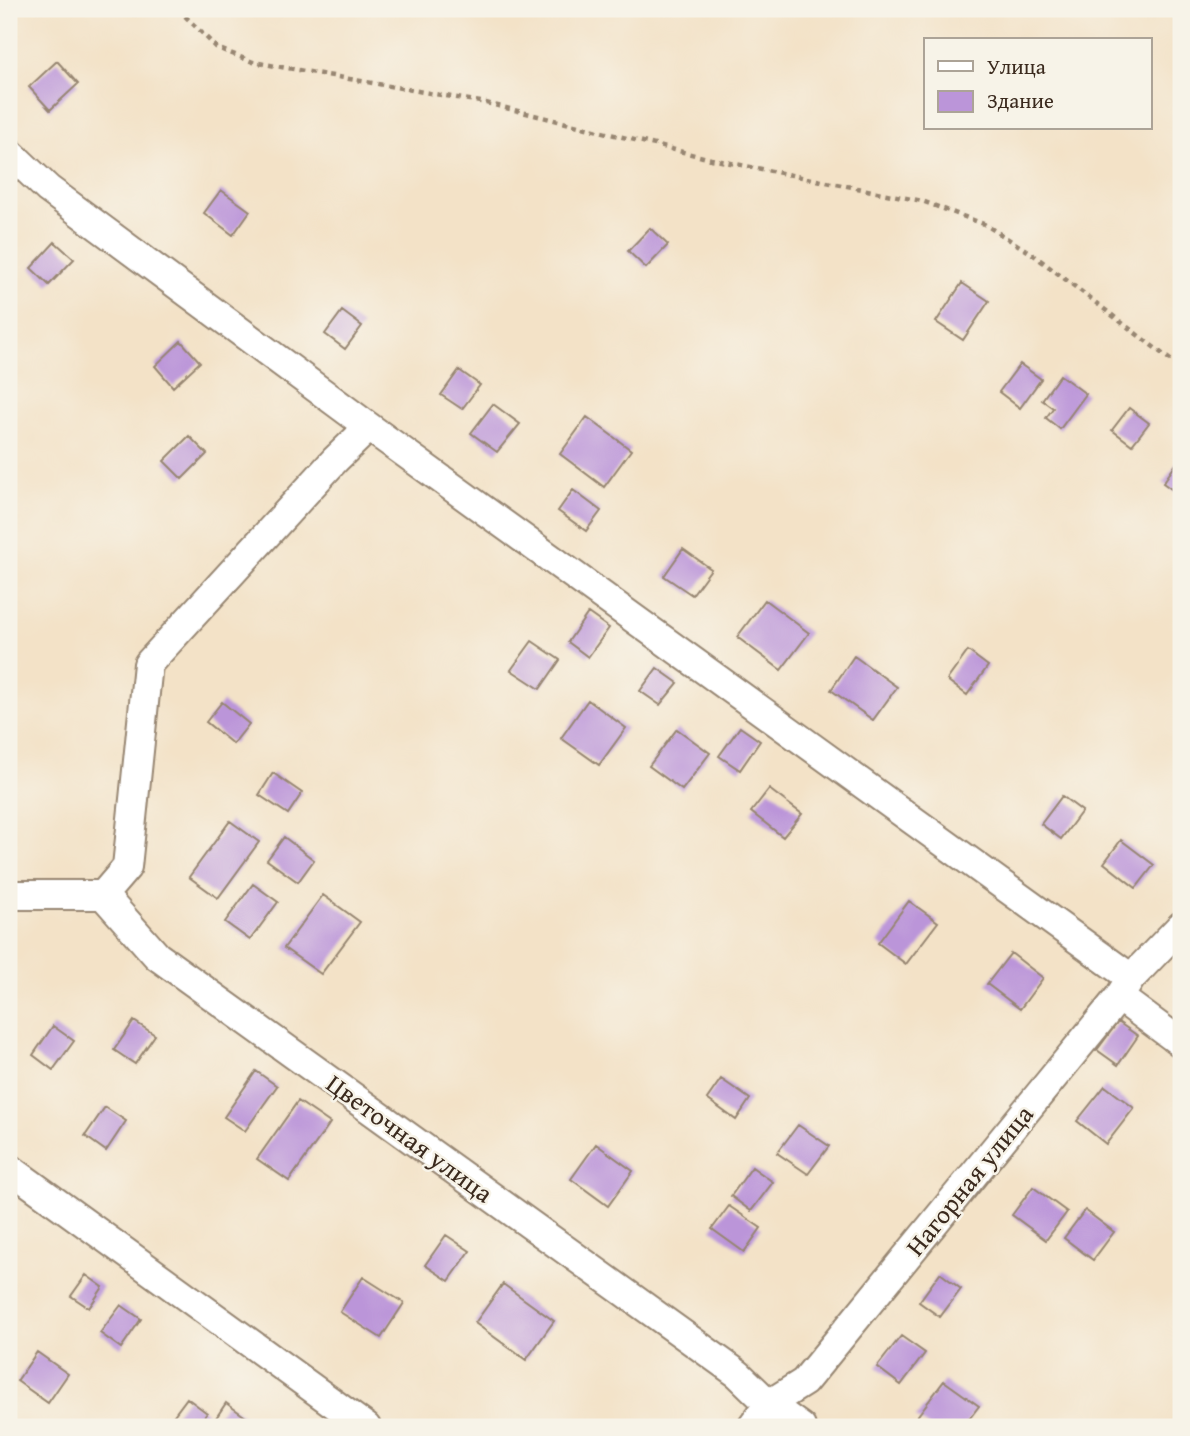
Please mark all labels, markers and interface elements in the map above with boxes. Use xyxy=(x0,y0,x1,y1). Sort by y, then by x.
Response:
legend xyxy=(924,38,1152,130)
text: Улица xyxy=(987,51,1046,82)
text: Здание xyxy=(987,85,1054,116)
street label: Цветочная улица xyxy=(318,1064,502,1212)
street label: Нагорная улица xyxy=(896,1096,1043,1264)

